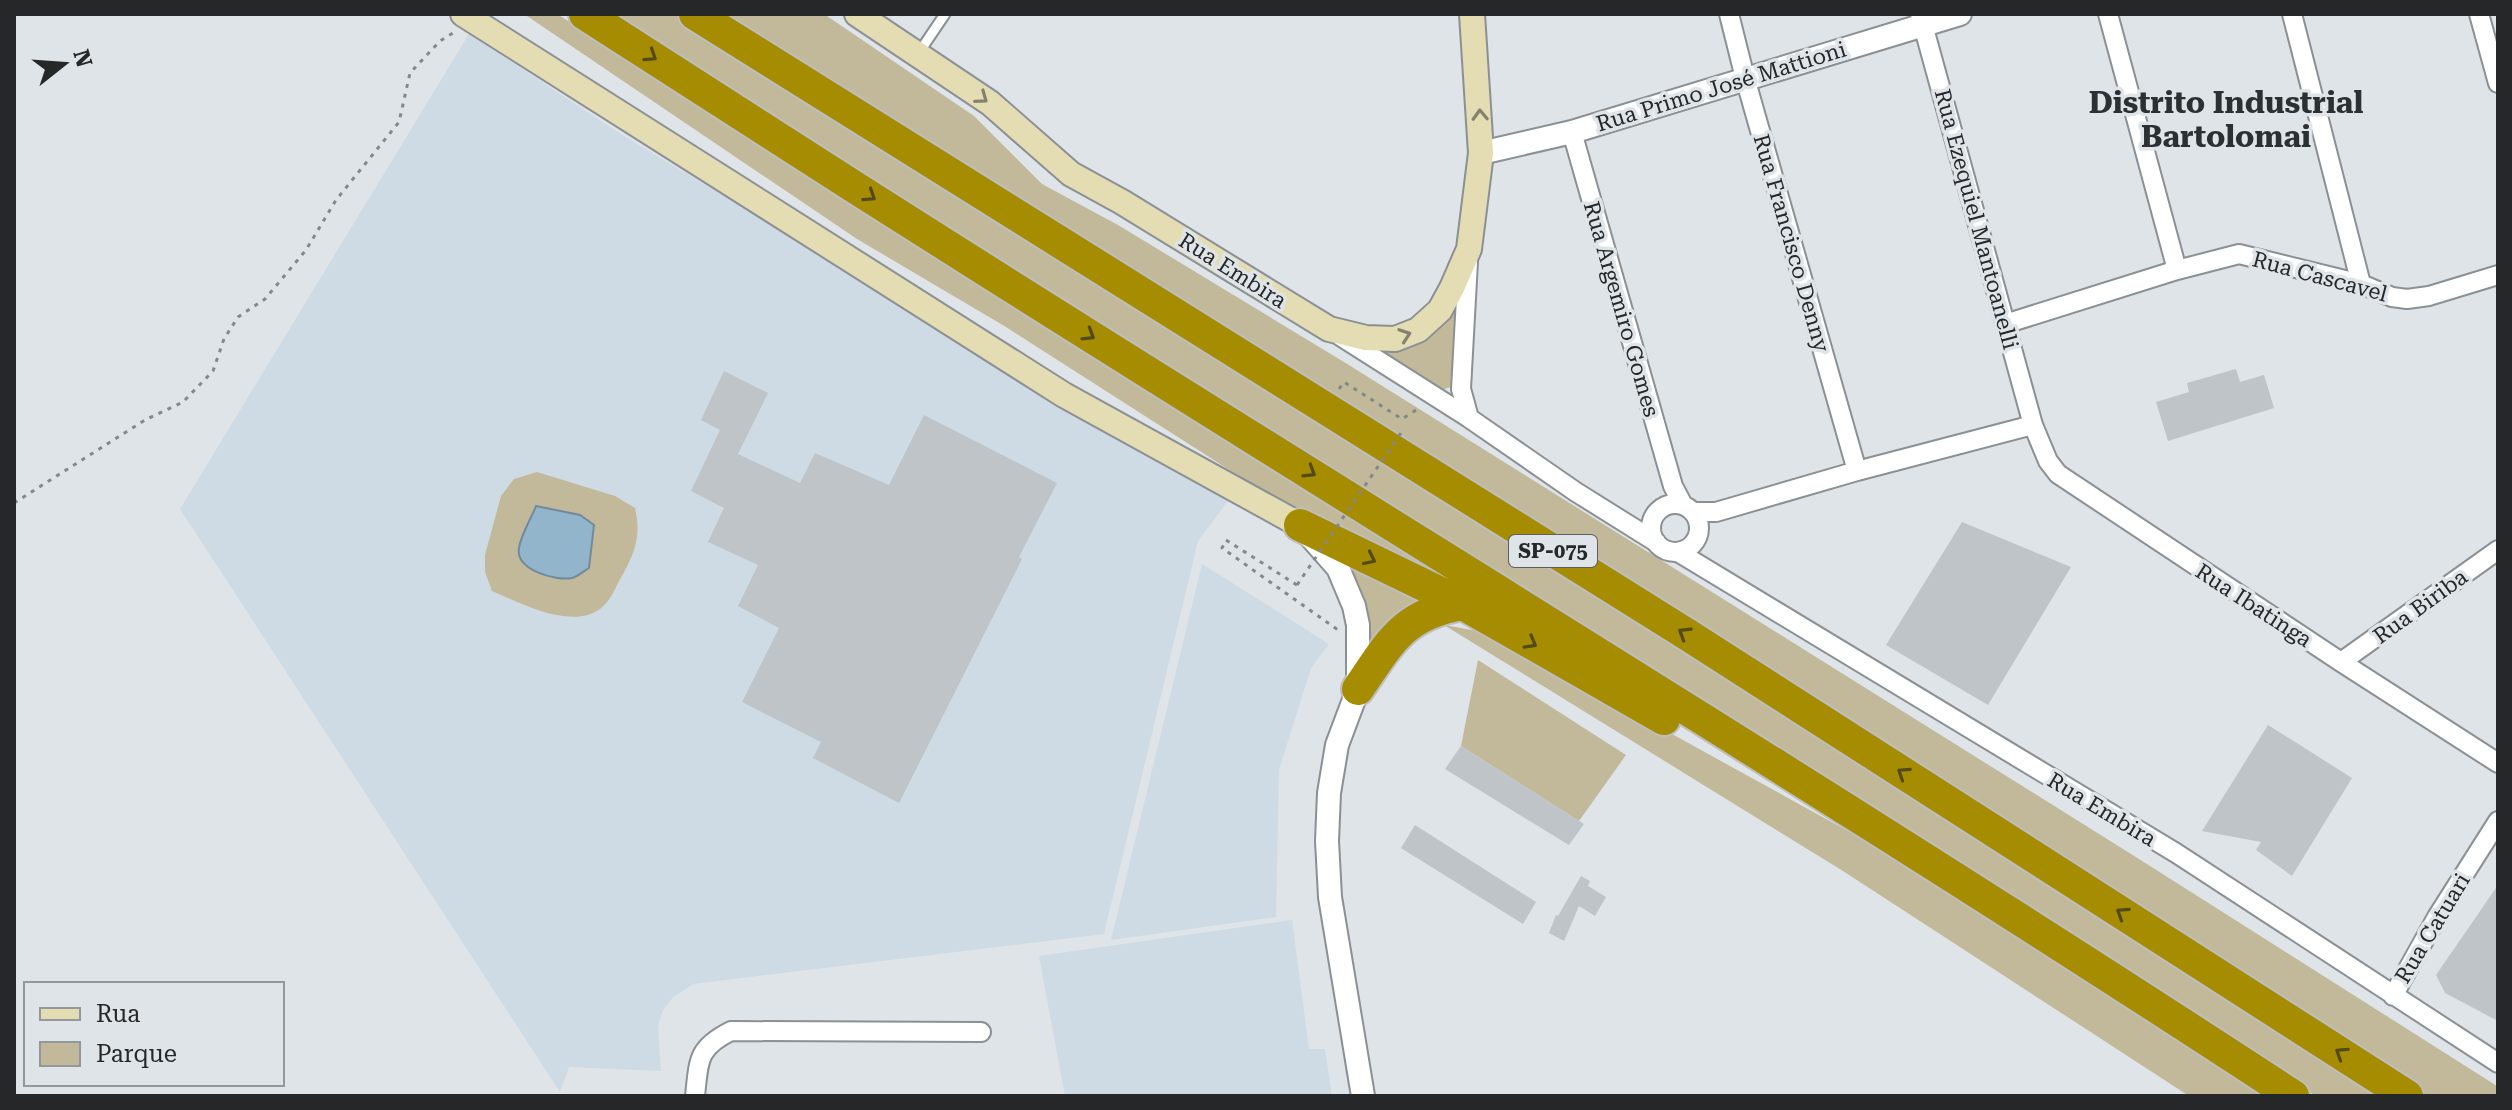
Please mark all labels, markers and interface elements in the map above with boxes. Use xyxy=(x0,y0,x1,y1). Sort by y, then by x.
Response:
north arrow xyxy=(24,24,104,104)
street label: Rua Primo José Mattioni xyxy=(1593,37,1849,136)
text: N xyxy=(68,47,97,70)
one-way arrow xyxy=(642,47,656,62)
district label: Distrito Industrial Bartolomai xyxy=(2089,85,2363,154)
street label: Rua Ezequiel Mantoanelli xyxy=(1930,86,2023,352)
one-way arrow xyxy=(973,88,987,103)
one-way arrow xyxy=(1471,108,1488,121)
street label: Rua Francisco Denny xyxy=(1748,131,1835,355)
one-way arrow xyxy=(861,187,875,202)
street label: Rua Argemiro Gomes xyxy=(1579,199,1664,420)
street label: Rua Embira xyxy=(1174,228,1291,313)
street label: Rua Cascavel xyxy=(2250,246,2390,307)
one-way arrow xyxy=(1081,325,1095,340)
one-way arrow xyxy=(1397,328,1411,344)
one-way arrow xyxy=(1301,463,1316,478)
road number: SP-075 xyxy=(1509,535,1597,567)
one-way arrow xyxy=(1362,549,1377,565)
street label: Rua Ibatinga xyxy=(2191,559,2317,652)
street label: Rua Biriba xyxy=(2369,564,2472,649)
one-way arrow xyxy=(1678,628,1693,643)
one-way arrow xyxy=(1523,633,1537,648)
street label: Rua Embira xyxy=(2043,767,2160,852)
one-way arrow xyxy=(1898,768,1912,783)
street label: Rua Catuari xyxy=(2390,869,2475,988)
one-way arrow xyxy=(2117,908,2131,923)
legend xyxy=(24,982,284,1086)
text: Rua xyxy=(96,1000,140,1028)
text: Parque xyxy=(96,1040,177,1068)
one-way arrow xyxy=(2336,1048,2350,1063)

